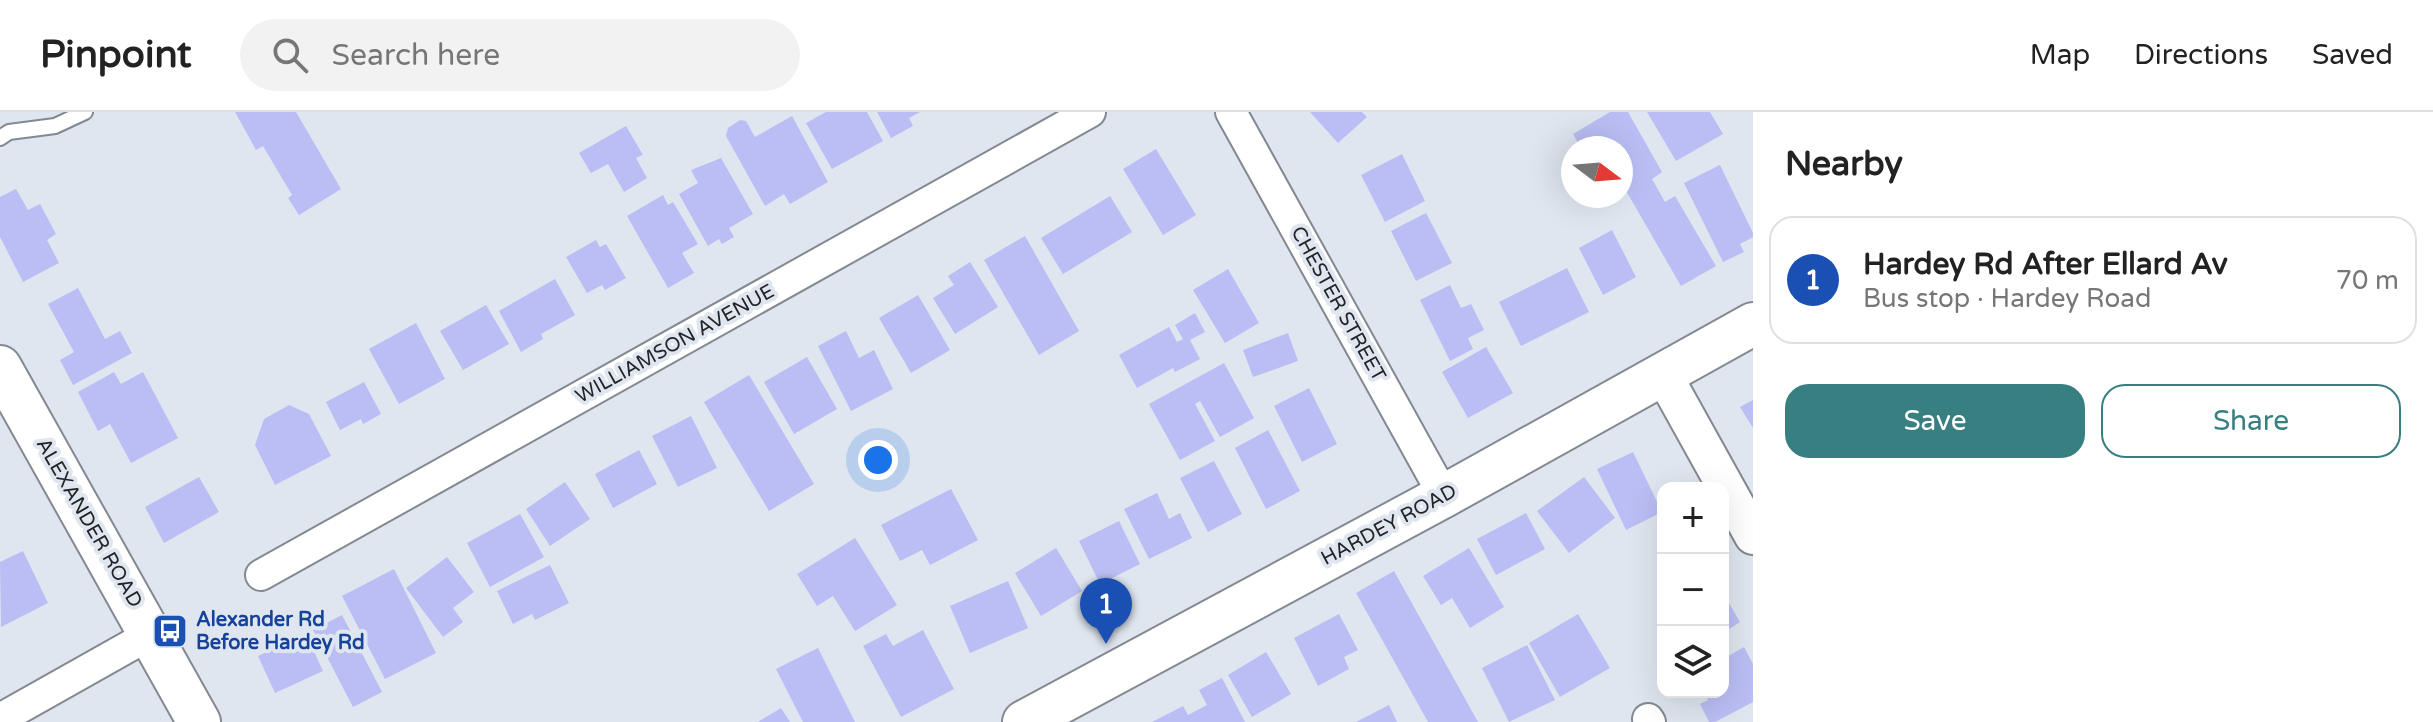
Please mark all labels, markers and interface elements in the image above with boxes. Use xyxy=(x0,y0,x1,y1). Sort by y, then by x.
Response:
search box xyxy=(240,19,800,91)
text: Pinpoint xyxy=(40,32,192,78)
icon: search xyxy=(268,33,312,77)
text: Search here xyxy=(332,37,500,74)
text: Map xyxy=(2030,38,2090,72)
text: Directions xyxy=(2134,38,2268,72)
text: Saved xyxy=(2312,38,2393,72)
north arrow xyxy=(1561,136,1633,208)
text: Nearby xyxy=(1785,144,1903,185)
street label: CHESTER STREET xyxy=(1285,222,1391,386)
text: Hardey Rd After Ellard Av xyxy=(1863,246,2228,283)
text: 1 xyxy=(1805,265,1821,296)
text: 70 m xyxy=(2336,265,2399,296)
street label: WILLIAMSON AVENUE xyxy=(571,279,779,409)
text: Bus stop · Hardey Road xyxy=(1863,283,2151,314)
button: Save xyxy=(1785,384,2085,458)
button: Share xyxy=(2101,384,2401,458)
street label: ALEXANDER ROAD xyxy=(31,434,147,612)
your location xyxy=(858,440,898,480)
street label: HARDEY ROAD xyxy=(1317,479,1461,571)
map controls xyxy=(1657,482,1729,698)
button: + xyxy=(1657,482,1729,554)
button: − xyxy=(1657,554,1729,626)
pin: 1 xyxy=(1080,578,1132,644)
place label: Alexander Rd Before Hardey Rd xyxy=(196,608,365,655)
bus stop icon: Alexander Rd Before Hardey Rd xyxy=(151,612,189,650)
button: layers xyxy=(1657,626,1729,698)

